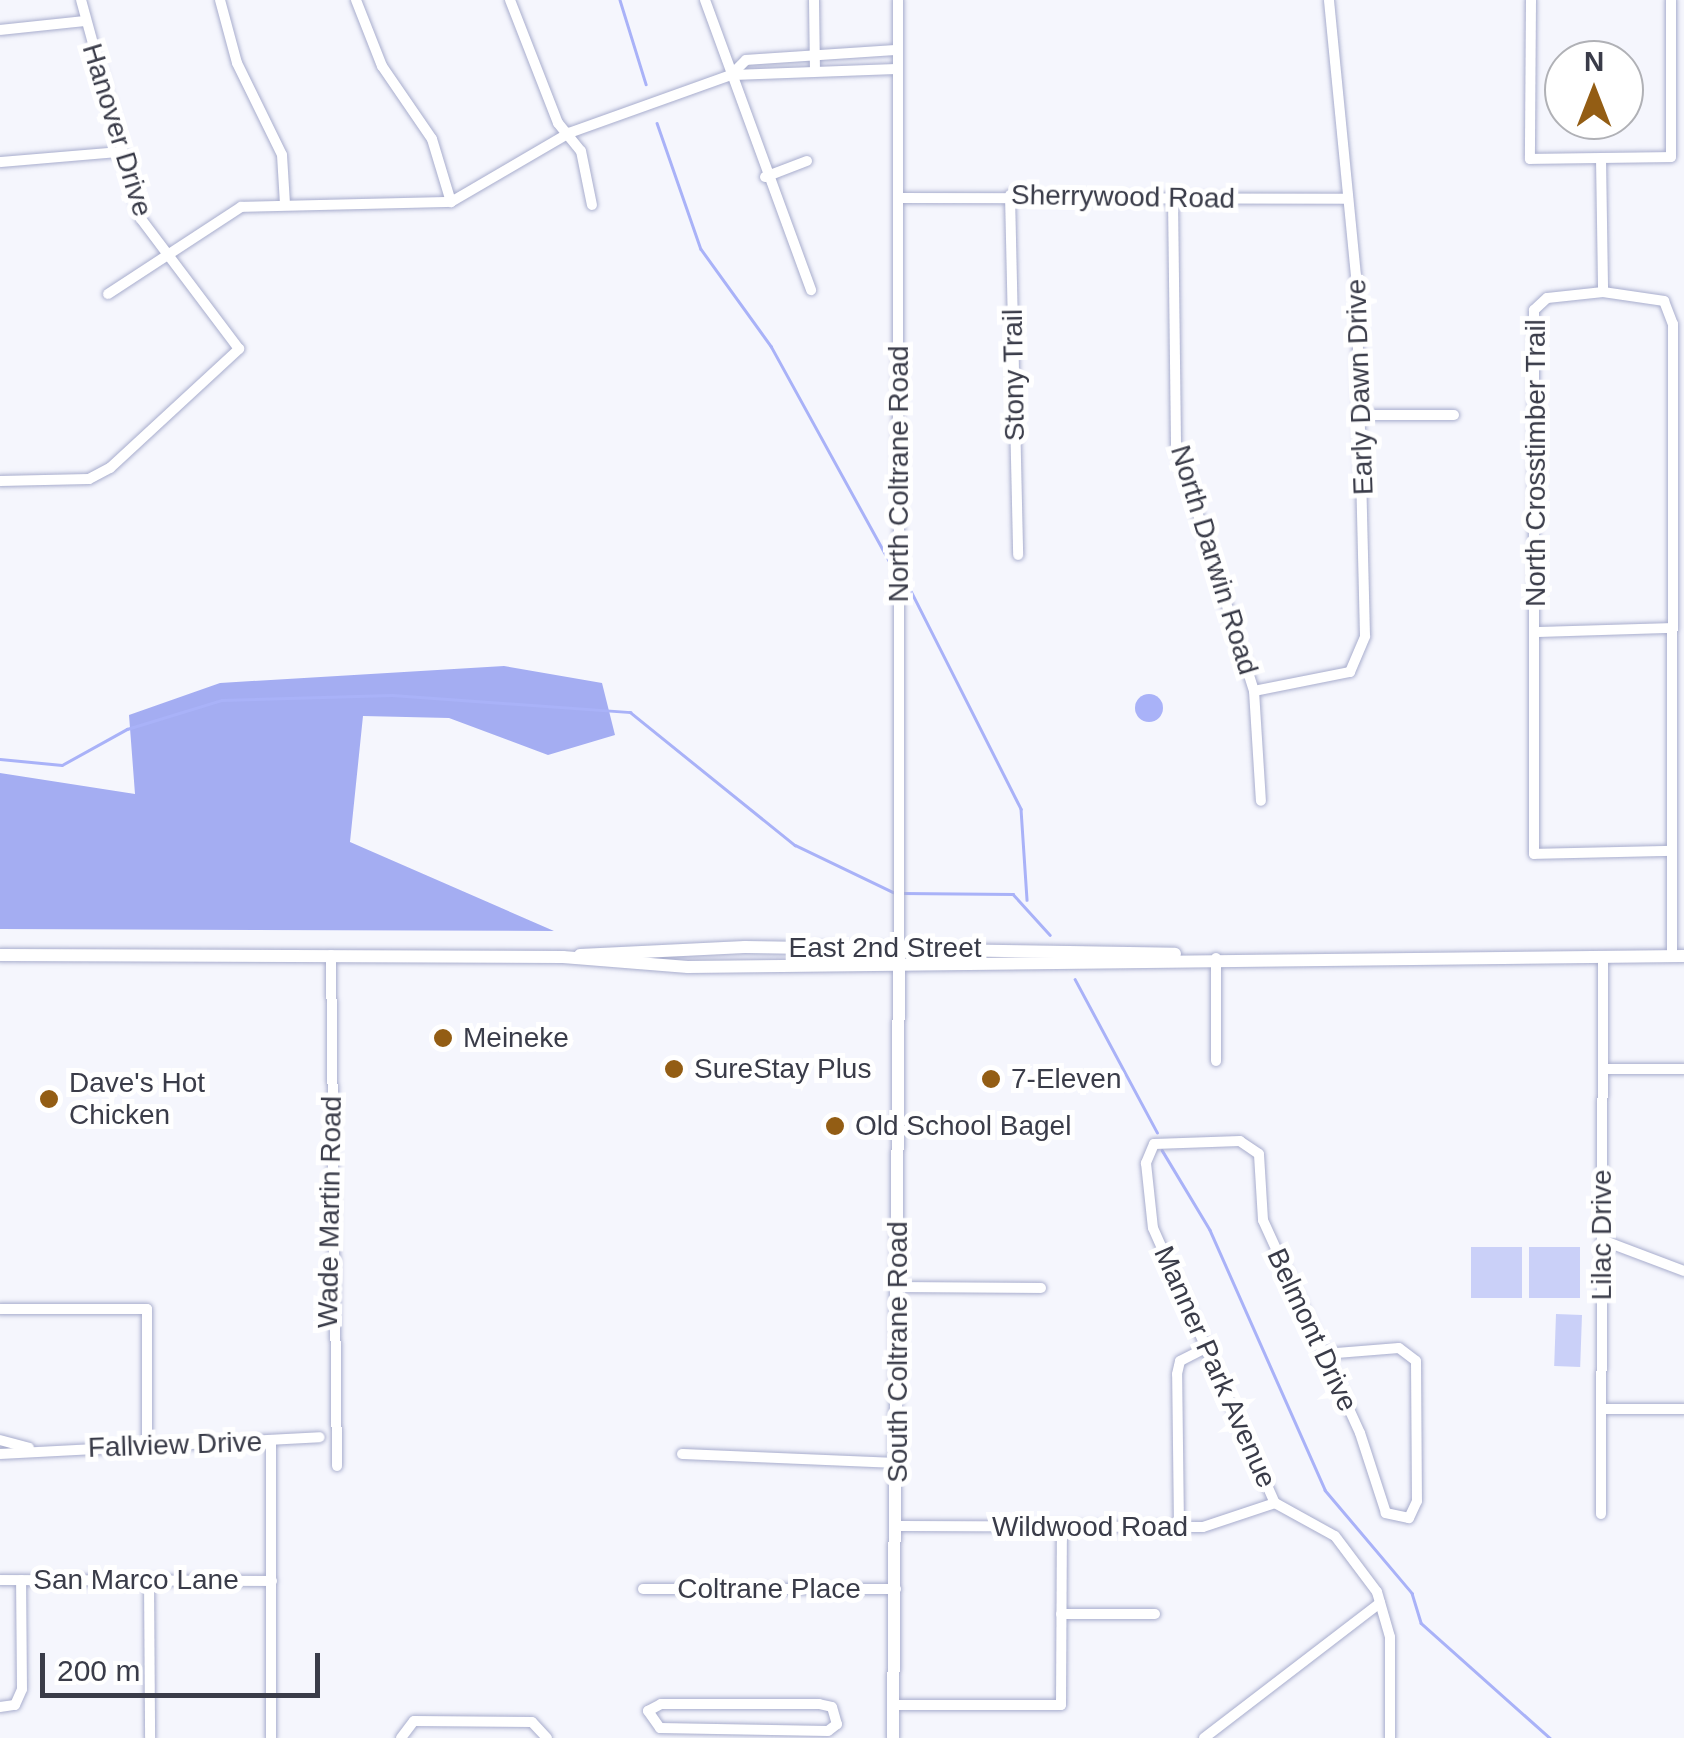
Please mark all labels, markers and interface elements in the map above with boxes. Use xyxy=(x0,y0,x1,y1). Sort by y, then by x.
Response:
street label: Hanover Drive xyxy=(75,40,159,220)
north arrow xyxy=(1544,40,1644,140)
text: N xyxy=(1584,46,1604,77)
street label: Sherrywood Road xyxy=(1011,178,1235,216)
street label: Early Dawn Drive xyxy=(1339,278,1381,496)
street label: Stony Trail xyxy=(996,308,1032,442)
street label: North Crosstimber Trail xyxy=(1519,319,1553,607)
street label: North Coltrane Road xyxy=(882,346,916,602)
street label: North Darwin Road xyxy=(1163,441,1265,679)
street label: East 2nd Street xyxy=(788,931,982,965)
place label: Meineke xyxy=(463,1021,569,1055)
marker: Meineke xyxy=(432,1027,454,1049)
place label: SureStay Plus xyxy=(694,1052,871,1086)
marker: SureStay Plus xyxy=(663,1058,685,1080)
place label: 7-Eleven xyxy=(1011,1062,1122,1096)
place label: Dave's Hot Chicken xyxy=(69,1066,205,1132)
marker: 7-Eleven xyxy=(980,1068,1002,1090)
marker: Dave's Hot Chicken xyxy=(38,1088,60,1110)
street label: Wade Martin Road xyxy=(311,1096,349,1328)
place label: Old School Bagel xyxy=(855,1109,1071,1143)
marker: Old School Bagel xyxy=(824,1115,846,1137)
street label: Lilac Drive xyxy=(1585,1170,1619,1300)
street label: South Coltrane Road xyxy=(881,1221,915,1483)
street label: Manner Park Avenue xyxy=(1146,1240,1284,1494)
street label: Belmont Drive xyxy=(1260,1243,1364,1417)
street label: Fallview Drive xyxy=(87,1425,263,1465)
street label: Wildwood Road xyxy=(992,1510,1188,1544)
street label: San Marco Lane xyxy=(33,1563,239,1597)
street label: Coltrane Place xyxy=(677,1572,861,1606)
scale bar xyxy=(45,1633,325,1695)
text: 200 m xyxy=(57,1654,140,1687)

